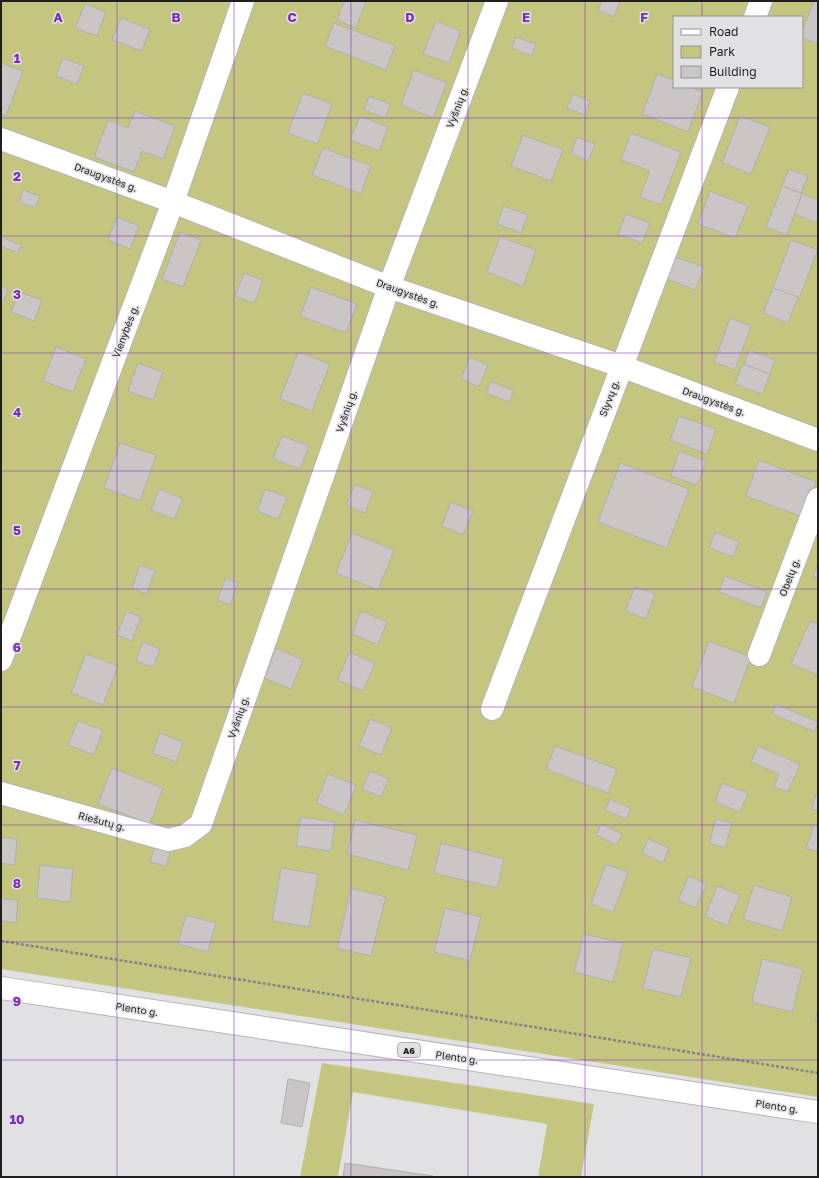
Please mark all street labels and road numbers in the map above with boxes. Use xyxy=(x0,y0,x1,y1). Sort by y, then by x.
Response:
street label: Vyšnių g. xyxy=(443,84,471,130)
street label: Draugystės g. xyxy=(73,160,139,194)
street label: Draugystės g. xyxy=(375,276,441,310)
street label: Vienybės g. xyxy=(109,303,141,359)
street label: Slyvų g. xyxy=(596,378,622,418)
street label: Draugystės g. xyxy=(681,384,747,418)
street label: Vyšnių g. xyxy=(333,388,359,434)
street label: Obelų g. xyxy=(776,556,802,598)
street label: Vyšnių g. xyxy=(225,694,251,740)
street label: Riešutų g. xyxy=(77,809,127,833)
street label: Plento g. xyxy=(115,1000,159,1018)
road number: A6 xyxy=(398,1043,420,1057)
street label: Plento g. xyxy=(435,1048,479,1066)
street label: Plento g. xyxy=(755,1097,799,1115)

